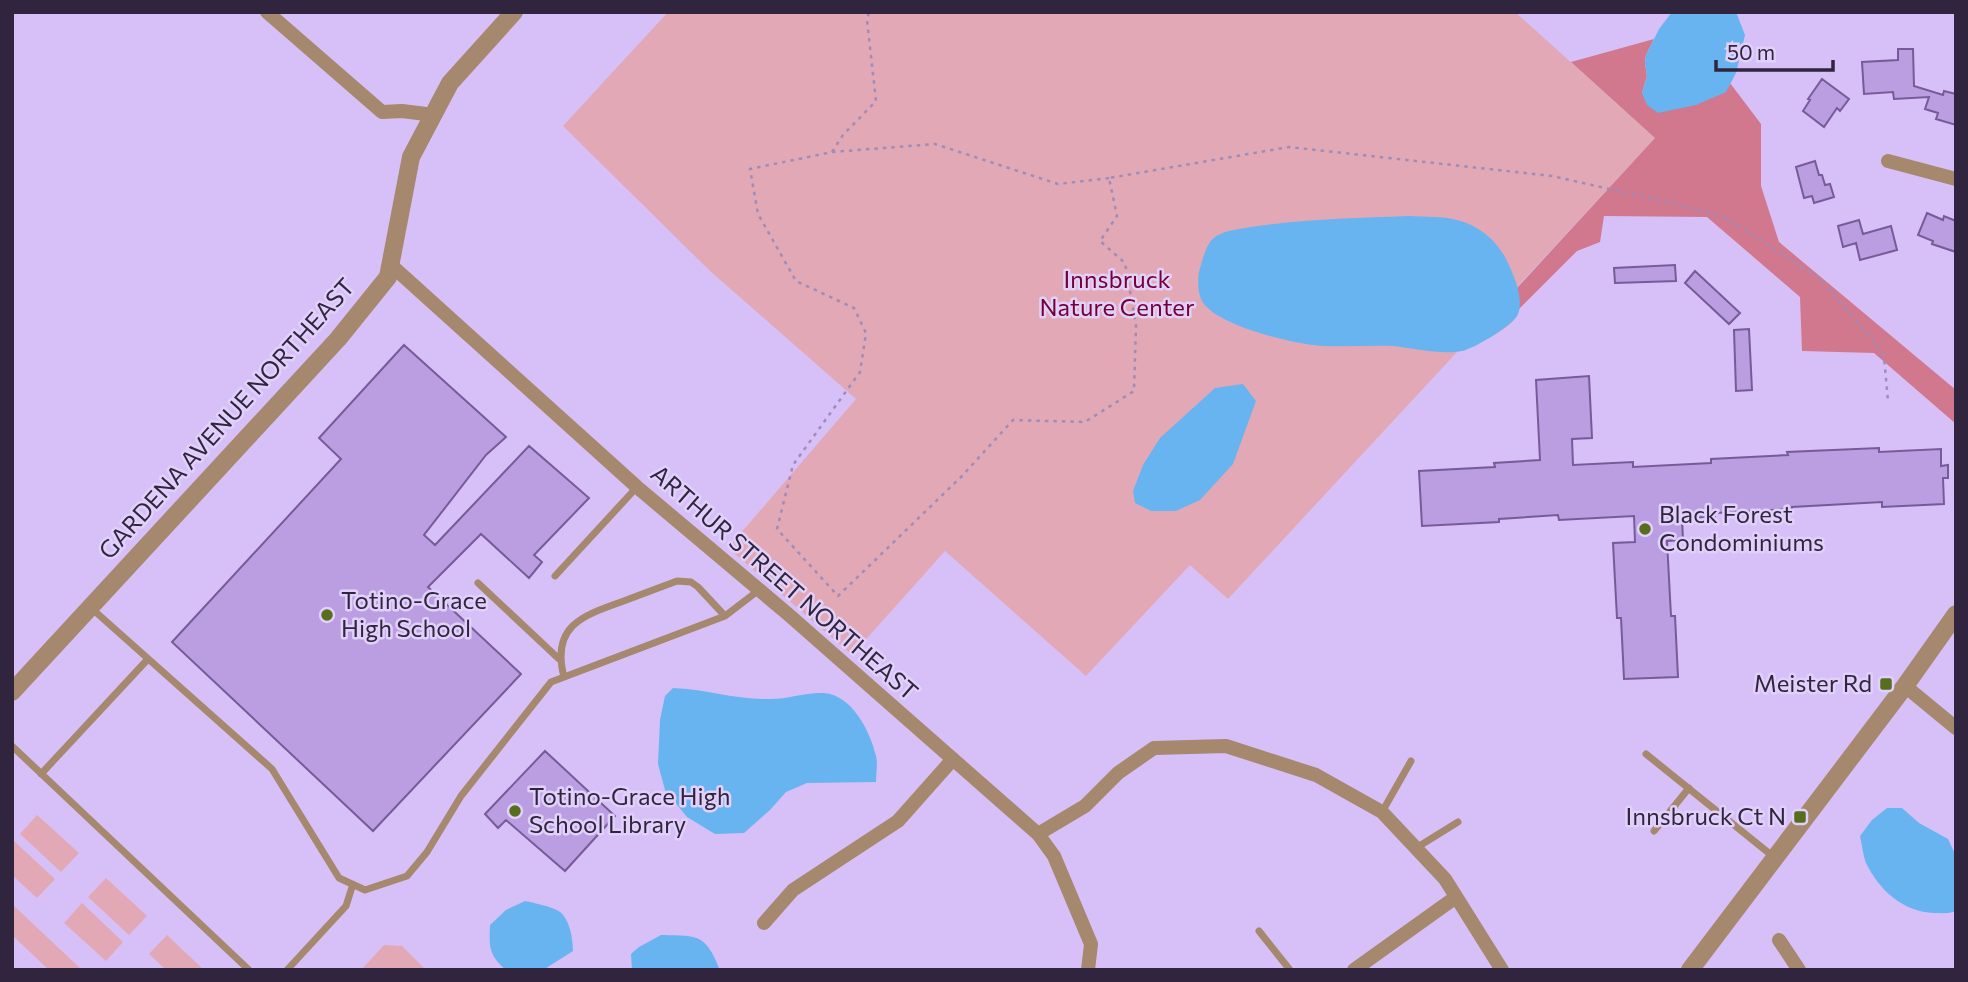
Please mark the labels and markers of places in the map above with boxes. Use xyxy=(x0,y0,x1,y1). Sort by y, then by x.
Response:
place label: Black Forest Condominiums xyxy=(1659,499,1824,556)
marker: Black Forest Condominiums xyxy=(1637,521,1653,537)
place label: Totino-Grace High School xyxy=(341,585,487,642)
marker: Totino-Grace High School xyxy=(319,607,335,623)
place label: Meister Rd xyxy=(1754,668,1872,697)
marker: Meister Rd xyxy=(1878,676,1894,692)
place label: Totino-Grace High School Library xyxy=(529,781,730,838)
place label: Innsbruck Ct N xyxy=(1625,801,1786,830)
marker: Totino-Grace High School Library xyxy=(507,803,523,819)
marker: Innsbruck Ct N xyxy=(1792,809,1808,825)

